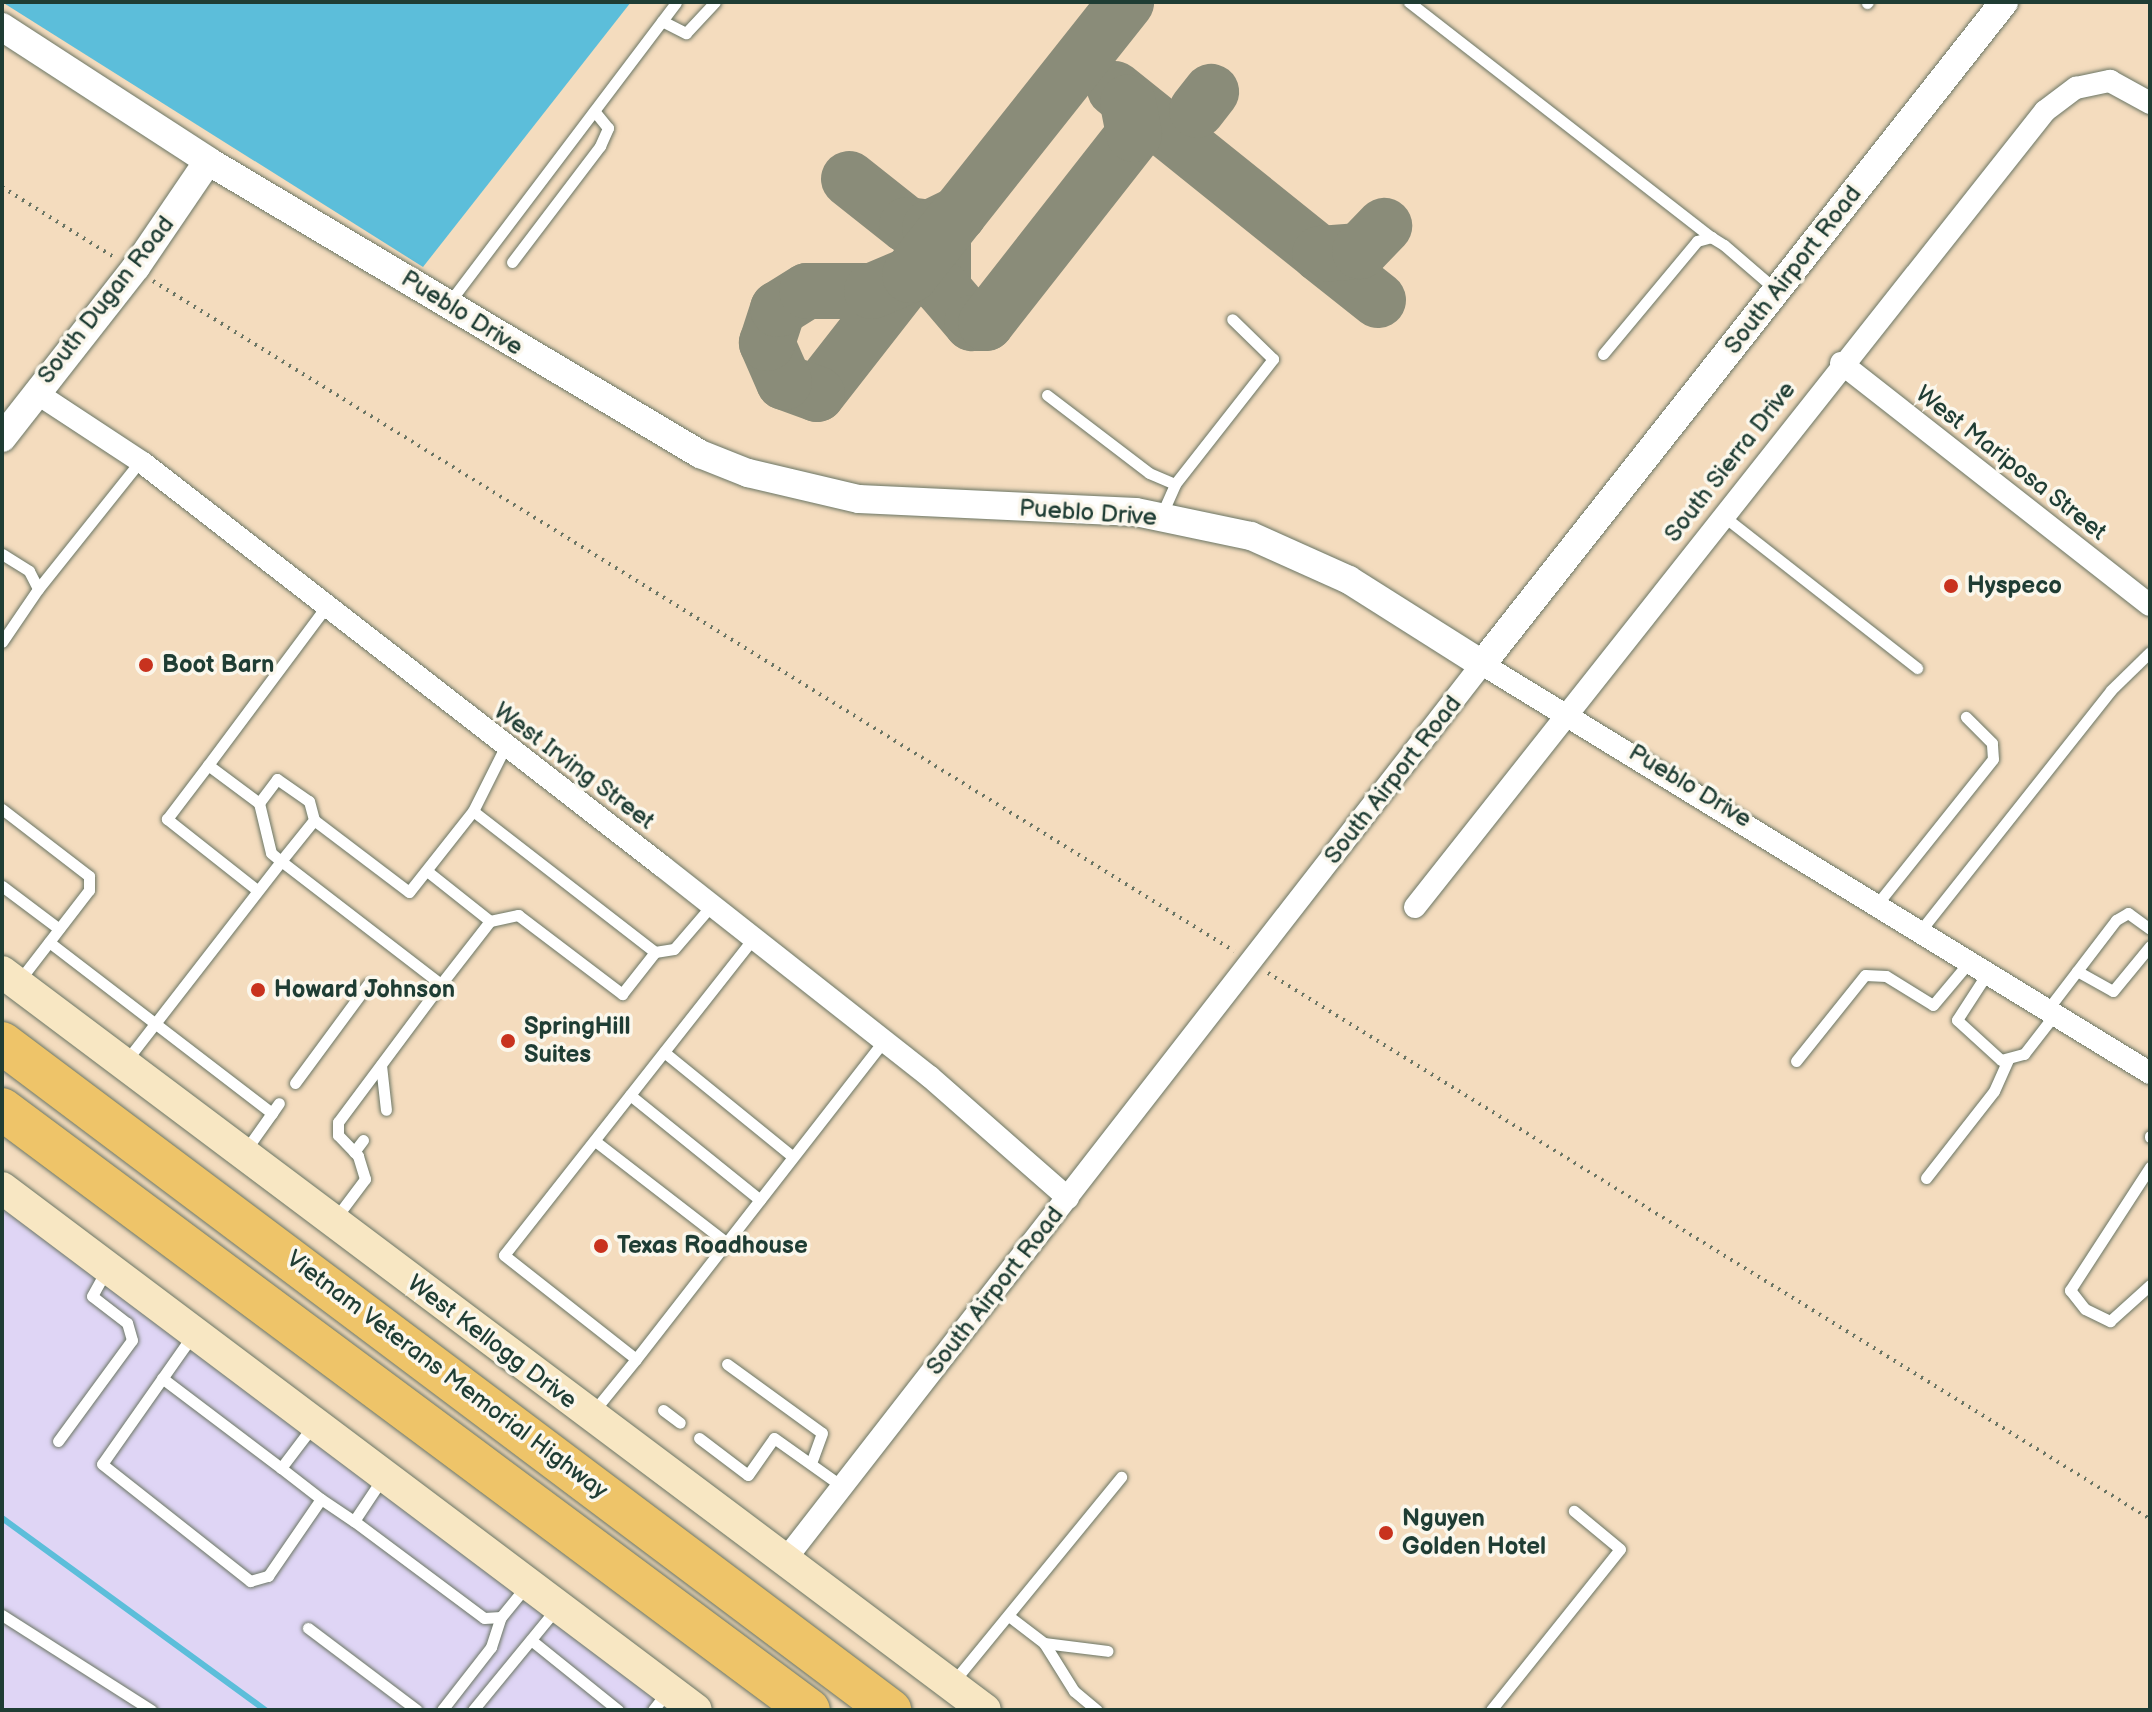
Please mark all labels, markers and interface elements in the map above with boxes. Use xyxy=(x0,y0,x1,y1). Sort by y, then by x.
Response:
street label: South Airport Road xyxy=(1718,180,1868,360)
street label: South Dugan Road xyxy=(32,210,180,390)
street label: Pueblo Drive xyxy=(396,264,528,362)
street label: South Sierra Drive xyxy=(1658,376,1802,548)
street label: West Mariposa Street xyxy=(1910,379,2112,547)
street label: Pueblo Drive xyxy=(1018,494,1158,532)
place label: Hyspeco xyxy=(1967,572,2062,600)
marker: Hyspeco xyxy=(1942,577,1960,595)
place label: Boot Barn xyxy=(162,651,274,679)
marker: Boot Barn xyxy=(137,656,155,674)
street label: South Airport Road xyxy=(1318,690,1468,870)
street label: West Irving Street xyxy=(488,696,660,836)
street label: Pueblo Drive xyxy=(1623,738,1757,834)
place label: Howard Johnson xyxy=(274,976,455,1004)
marker: Howard Johnson xyxy=(249,981,267,999)
place label: SpringHill Suites xyxy=(524,1013,630,1069)
marker: SpringHill Suites xyxy=(499,1032,517,1050)
street label: South Airport Road xyxy=(920,1201,1070,1381)
place label: Texas Roadhouse xyxy=(617,1232,808,1260)
marker: Texas Roadhouse xyxy=(592,1237,610,1255)
street label: Vietnam Veterans Memorial Highway xyxy=(280,1244,614,1506)
street label: West Kellogg Drive xyxy=(402,1269,582,1415)
place label: Nguyen Golden Hotel xyxy=(1402,1505,1546,1561)
marker: Nguyen Golden Hotel xyxy=(1377,1524,1395,1542)

